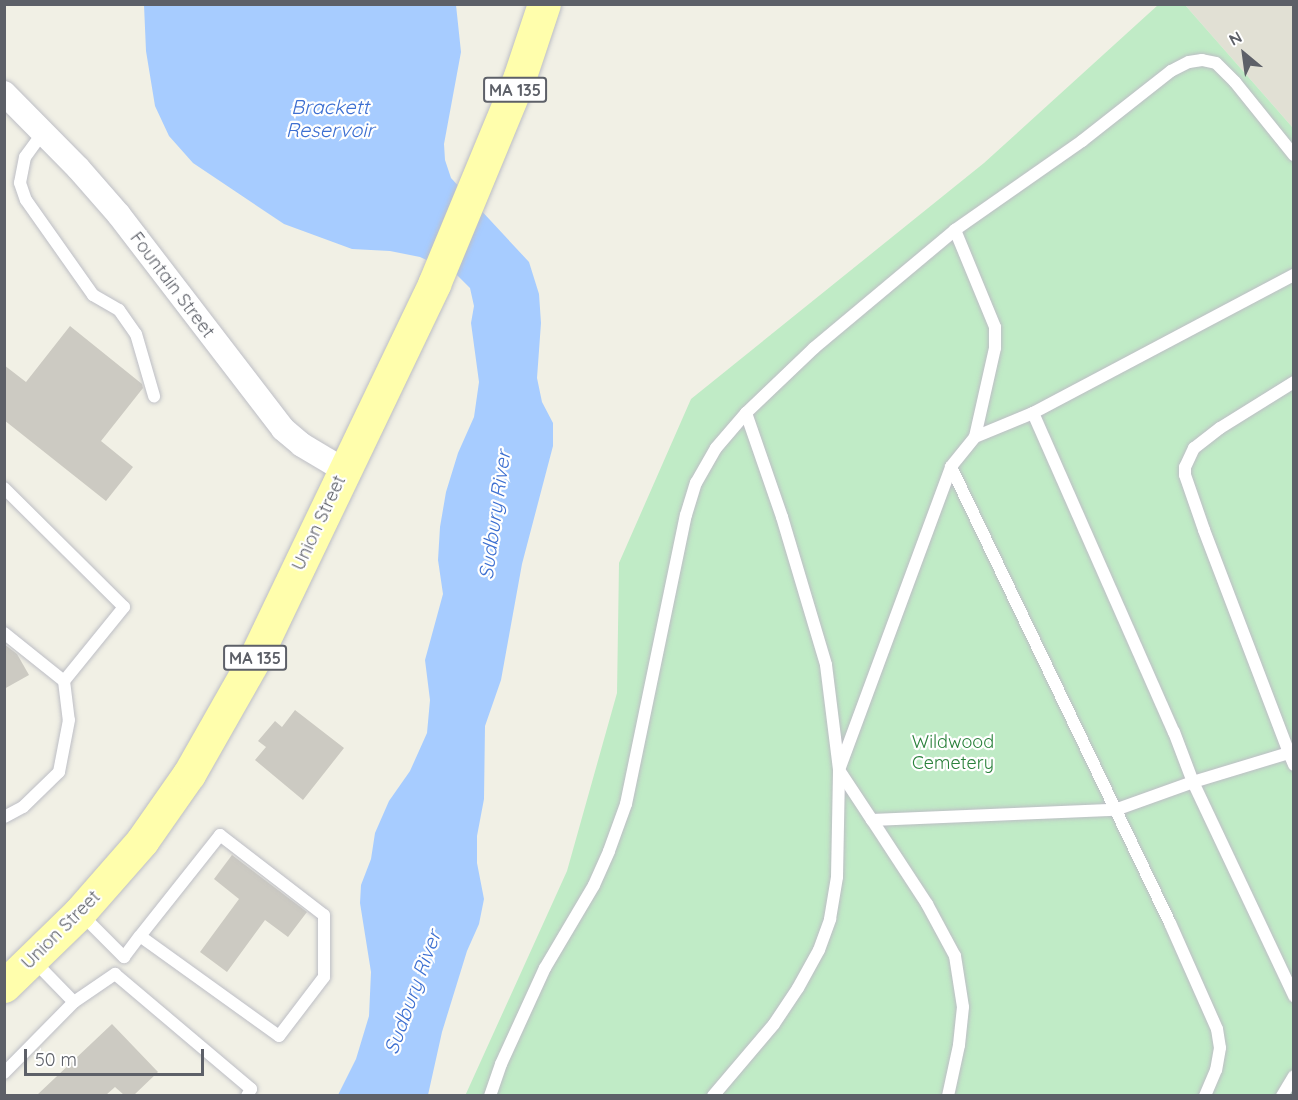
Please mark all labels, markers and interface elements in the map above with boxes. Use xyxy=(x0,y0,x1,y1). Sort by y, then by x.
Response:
north arrow xyxy=(1214,24,1274,84)
text: N xyxy=(1225,27,1245,50)
road number: MA 135 xyxy=(482,77,548,103)
water label: Brackett Reservoir xyxy=(286,95,374,142)
street label: Fountain Street xyxy=(125,228,219,342)
water label: Sudbury River xyxy=(473,449,515,581)
street label: Union Street xyxy=(288,472,350,574)
road number: MA 135 xyxy=(222,645,288,671)
park label: Wildwood Cemetery xyxy=(912,732,994,774)
street label: Union Street xyxy=(17,886,105,974)
water label: Sudbury River xyxy=(379,927,445,1057)
scale bar xyxy=(27,1037,207,1075)
text: 50 m xyxy=(35,1048,77,1071)

